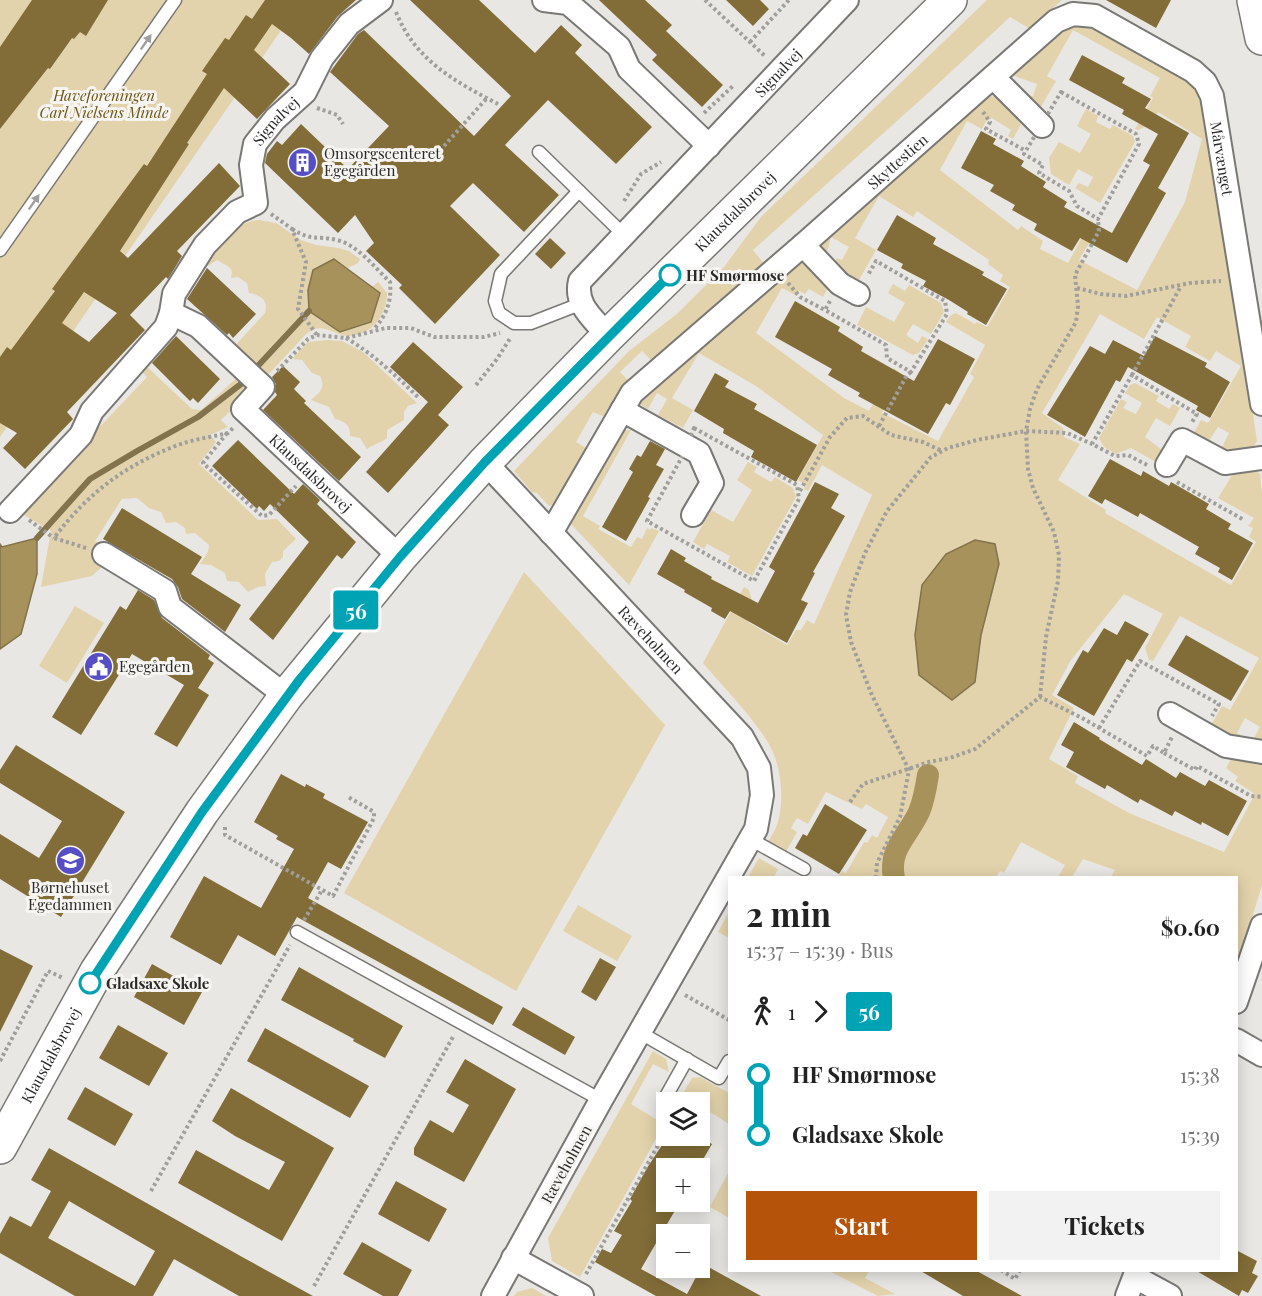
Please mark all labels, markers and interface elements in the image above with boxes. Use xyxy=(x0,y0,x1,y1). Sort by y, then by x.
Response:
one-way arrow xyxy=(140,35,152,51)
street label: Signalvej xyxy=(750,44,806,101)
park label: Haveforeningen Carl Nielsens Minde xyxy=(40,85,169,122)
street label: Signalvej xyxy=(248,92,303,150)
street label: Mårvænget xyxy=(1206,120,1238,198)
street label: Skyttestien xyxy=(863,129,932,194)
place label: Omsorgscenteret Egegården xyxy=(324,143,441,180)
building icon: Omsorgscenteret Egegården xyxy=(287,146,319,178)
street label: Klausdalsbrovej xyxy=(690,167,780,256)
one-way arrow xyxy=(28,194,39,210)
marker: HF Smørmose xyxy=(659,264,681,286)
place label: HF Smørmose xyxy=(686,265,785,285)
street label: Klausdalsbrovej xyxy=(265,429,356,517)
line badge: 56 xyxy=(329,590,383,630)
text: 56 xyxy=(345,596,367,624)
street label: Ræveholmen xyxy=(614,601,688,678)
public building icon: Egegården xyxy=(82,650,114,682)
place label: Egegården xyxy=(119,656,190,676)
school or university icon: Børnehuset Egedammen xyxy=(54,844,86,876)
place label: Børnehuset Egedammen xyxy=(28,877,112,914)
text: 2 min xyxy=(746,891,831,935)
text: $0.60 xyxy=(1161,912,1220,942)
text: 15:37 – 15:39 · Bus xyxy=(746,936,893,963)
marker: Gladsaxe Skole xyxy=(79,972,101,994)
place label: Gladsaxe Skole xyxy=(106,973,210,993)
icon: walk xyxy=(746,995,779,1028)
icon: forward xyxy=(804,995,837,1028)
text: 56 xyxy=(858,997,880,1025)
text: 1 xyxy=(788,998,795,1025)
street label: Klausdalsbrovej xyxy=(16,1004,85,1106)
text: HF Smørmose xyxy=(792,1059,936,1089)
text: 15:38 xyxy=(1180,1061,1220,1088)
map controls xyxy=(656,1092,710,1278)
button: layers xyxy=(656,1092,710,1146)
text: Gladsaxe Skole xyxy=(792,1119,944,1149)
street label: Ræveholmen xyxy=(536,1121,596,1207)
text: 15:39 xyxy=(1180,1121,1220,1148)
button: + xyxy=(656,1158,710,1212)
button: Start xyxy=(746,1191,977,1260)
button: Tickets xyxy=(989,1191,1220,1260)
button: − xyxy=(656,1224,710,1278)

